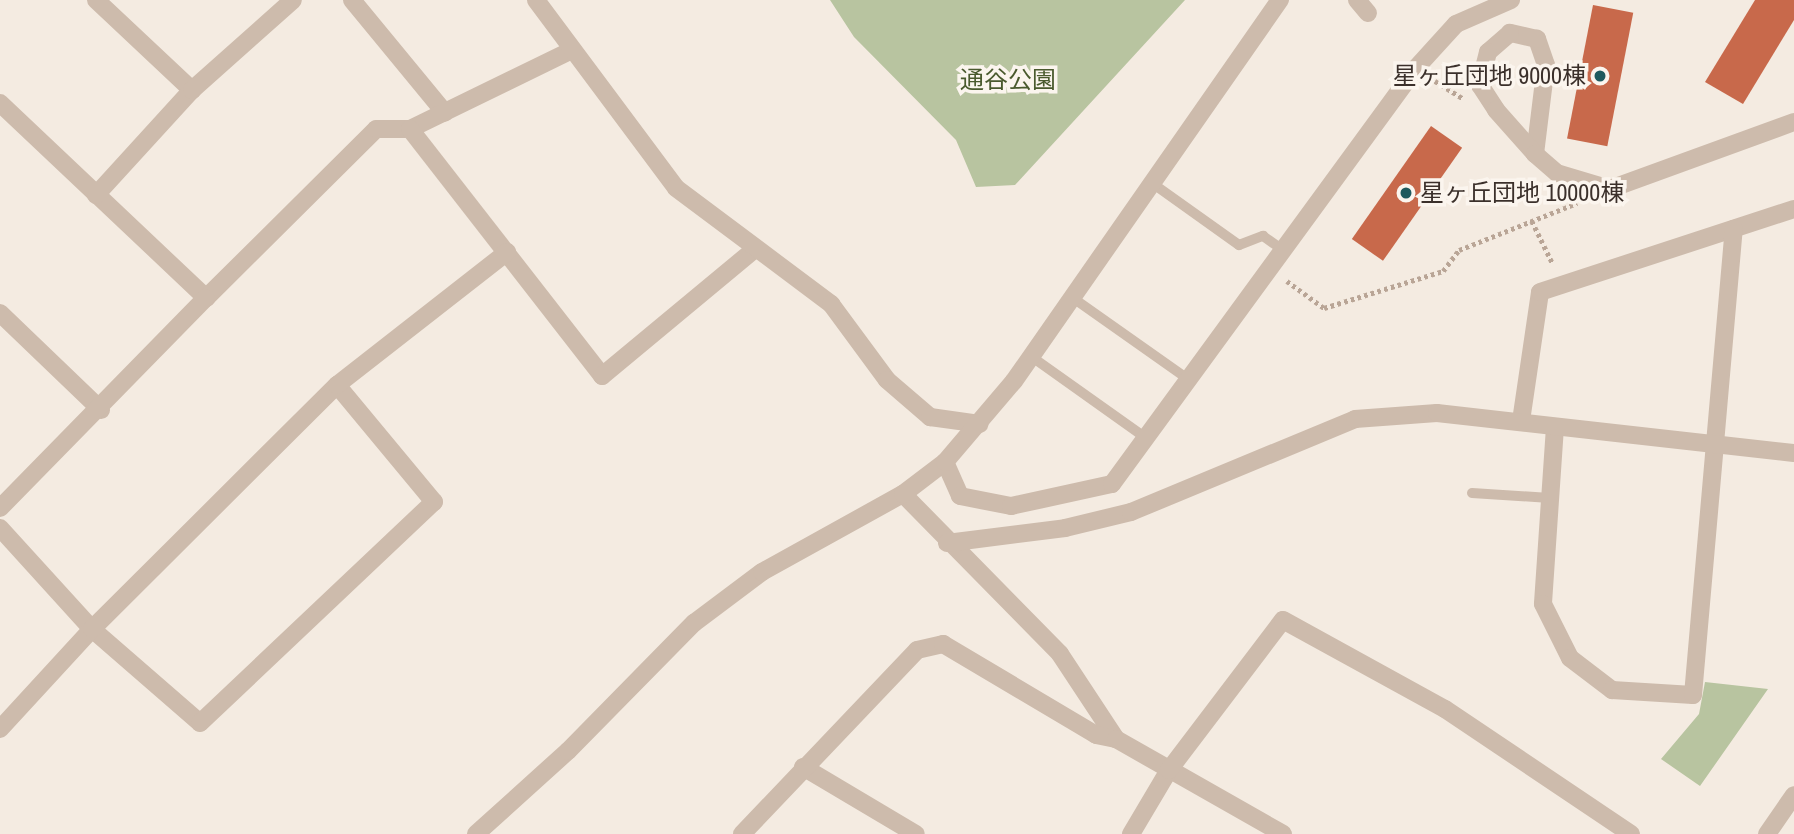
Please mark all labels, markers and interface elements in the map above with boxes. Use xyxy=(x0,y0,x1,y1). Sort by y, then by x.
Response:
place label: 星ヶ丘団地 9000棟 xyxy=(1393,62,1586,90)
park label: 通谷公園 xyxy=(960,66,1056,94)
marker: 星ヶ丘団地 9000棟 xyxy=(1592,68,1608,84)
place label: 星ヶ丘団地 10000棟 xyxy=(1420,179,1624,207)
marker: 星ヶ丘団地 10000棟 xyxy=(1398,185,1414,201)

